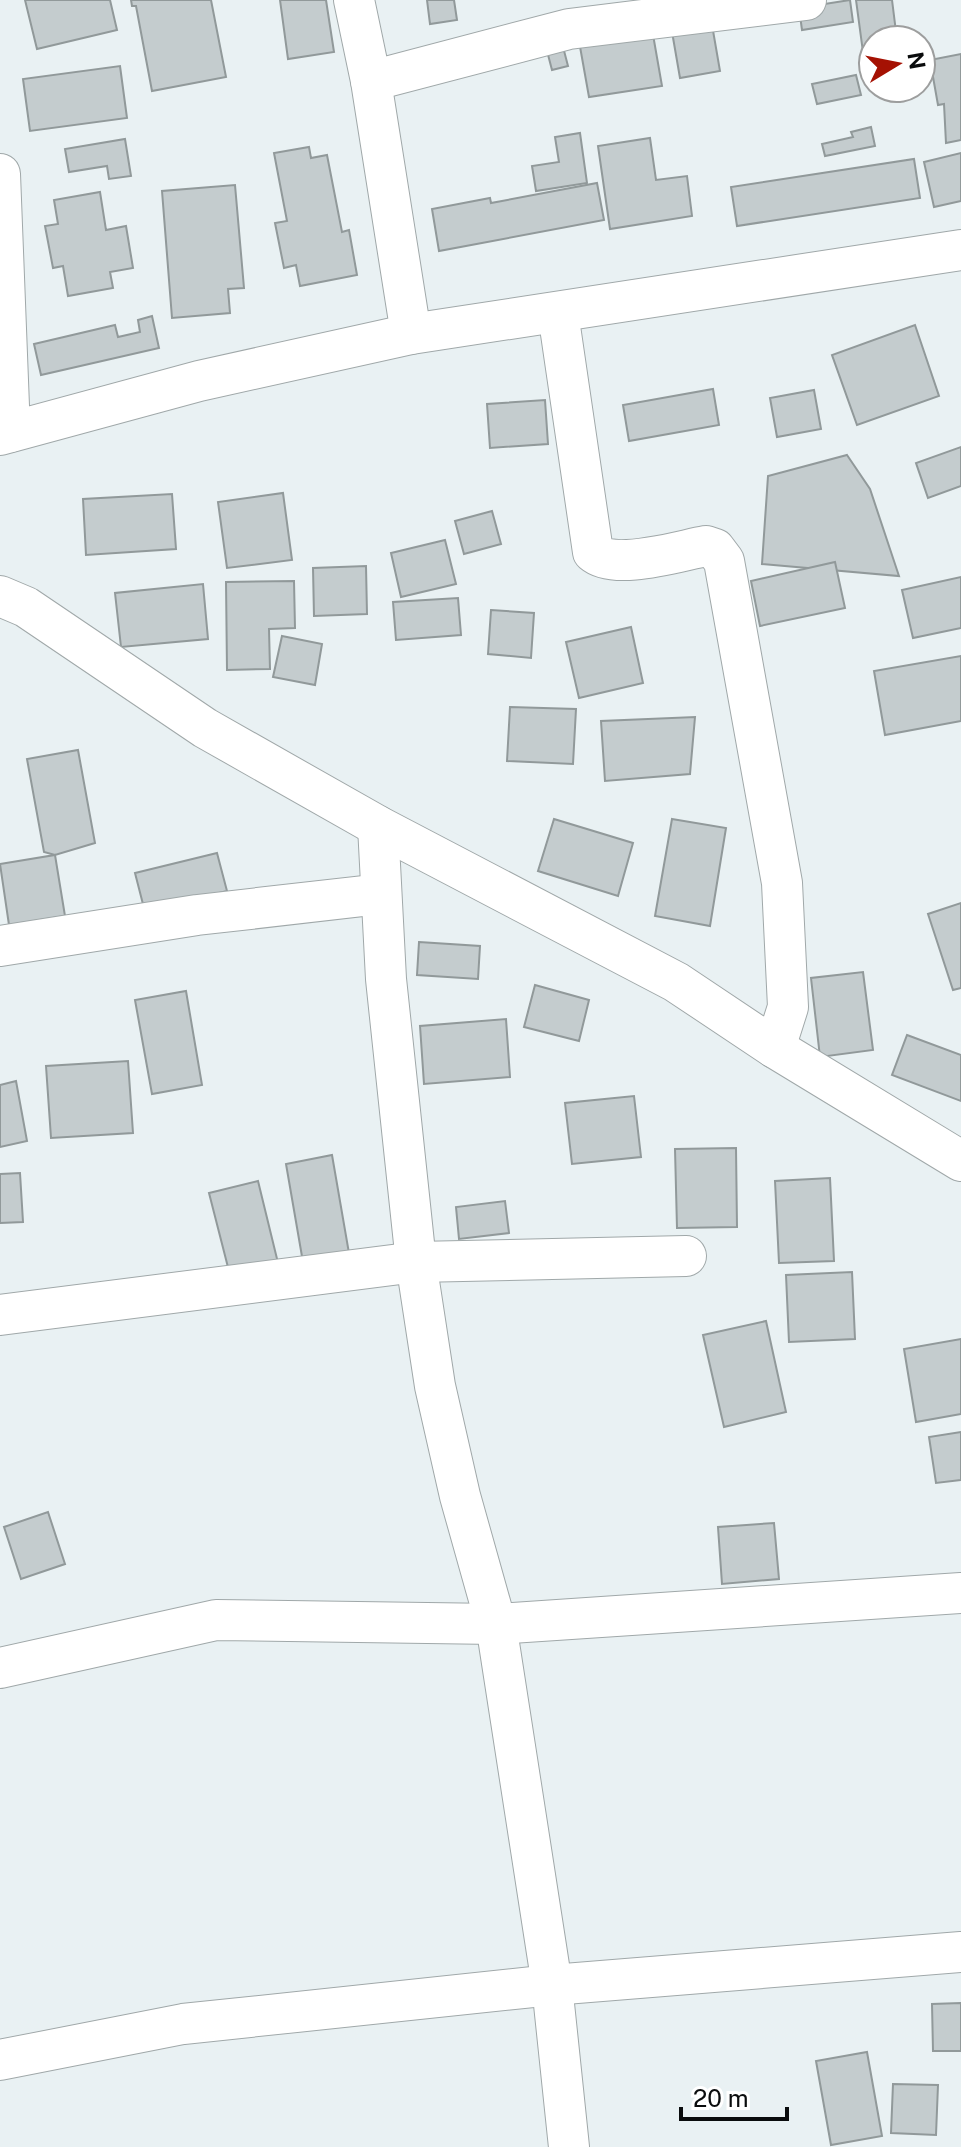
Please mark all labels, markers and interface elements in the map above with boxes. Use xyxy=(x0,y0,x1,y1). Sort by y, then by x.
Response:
north arrow xyxy=(857,24,937,104)
text: N xyxy=(902,50,931,71)
scale bar xyxy=(681,2071,787,2121)
text: 20 m xyxy=(693,2084,749,2112)

